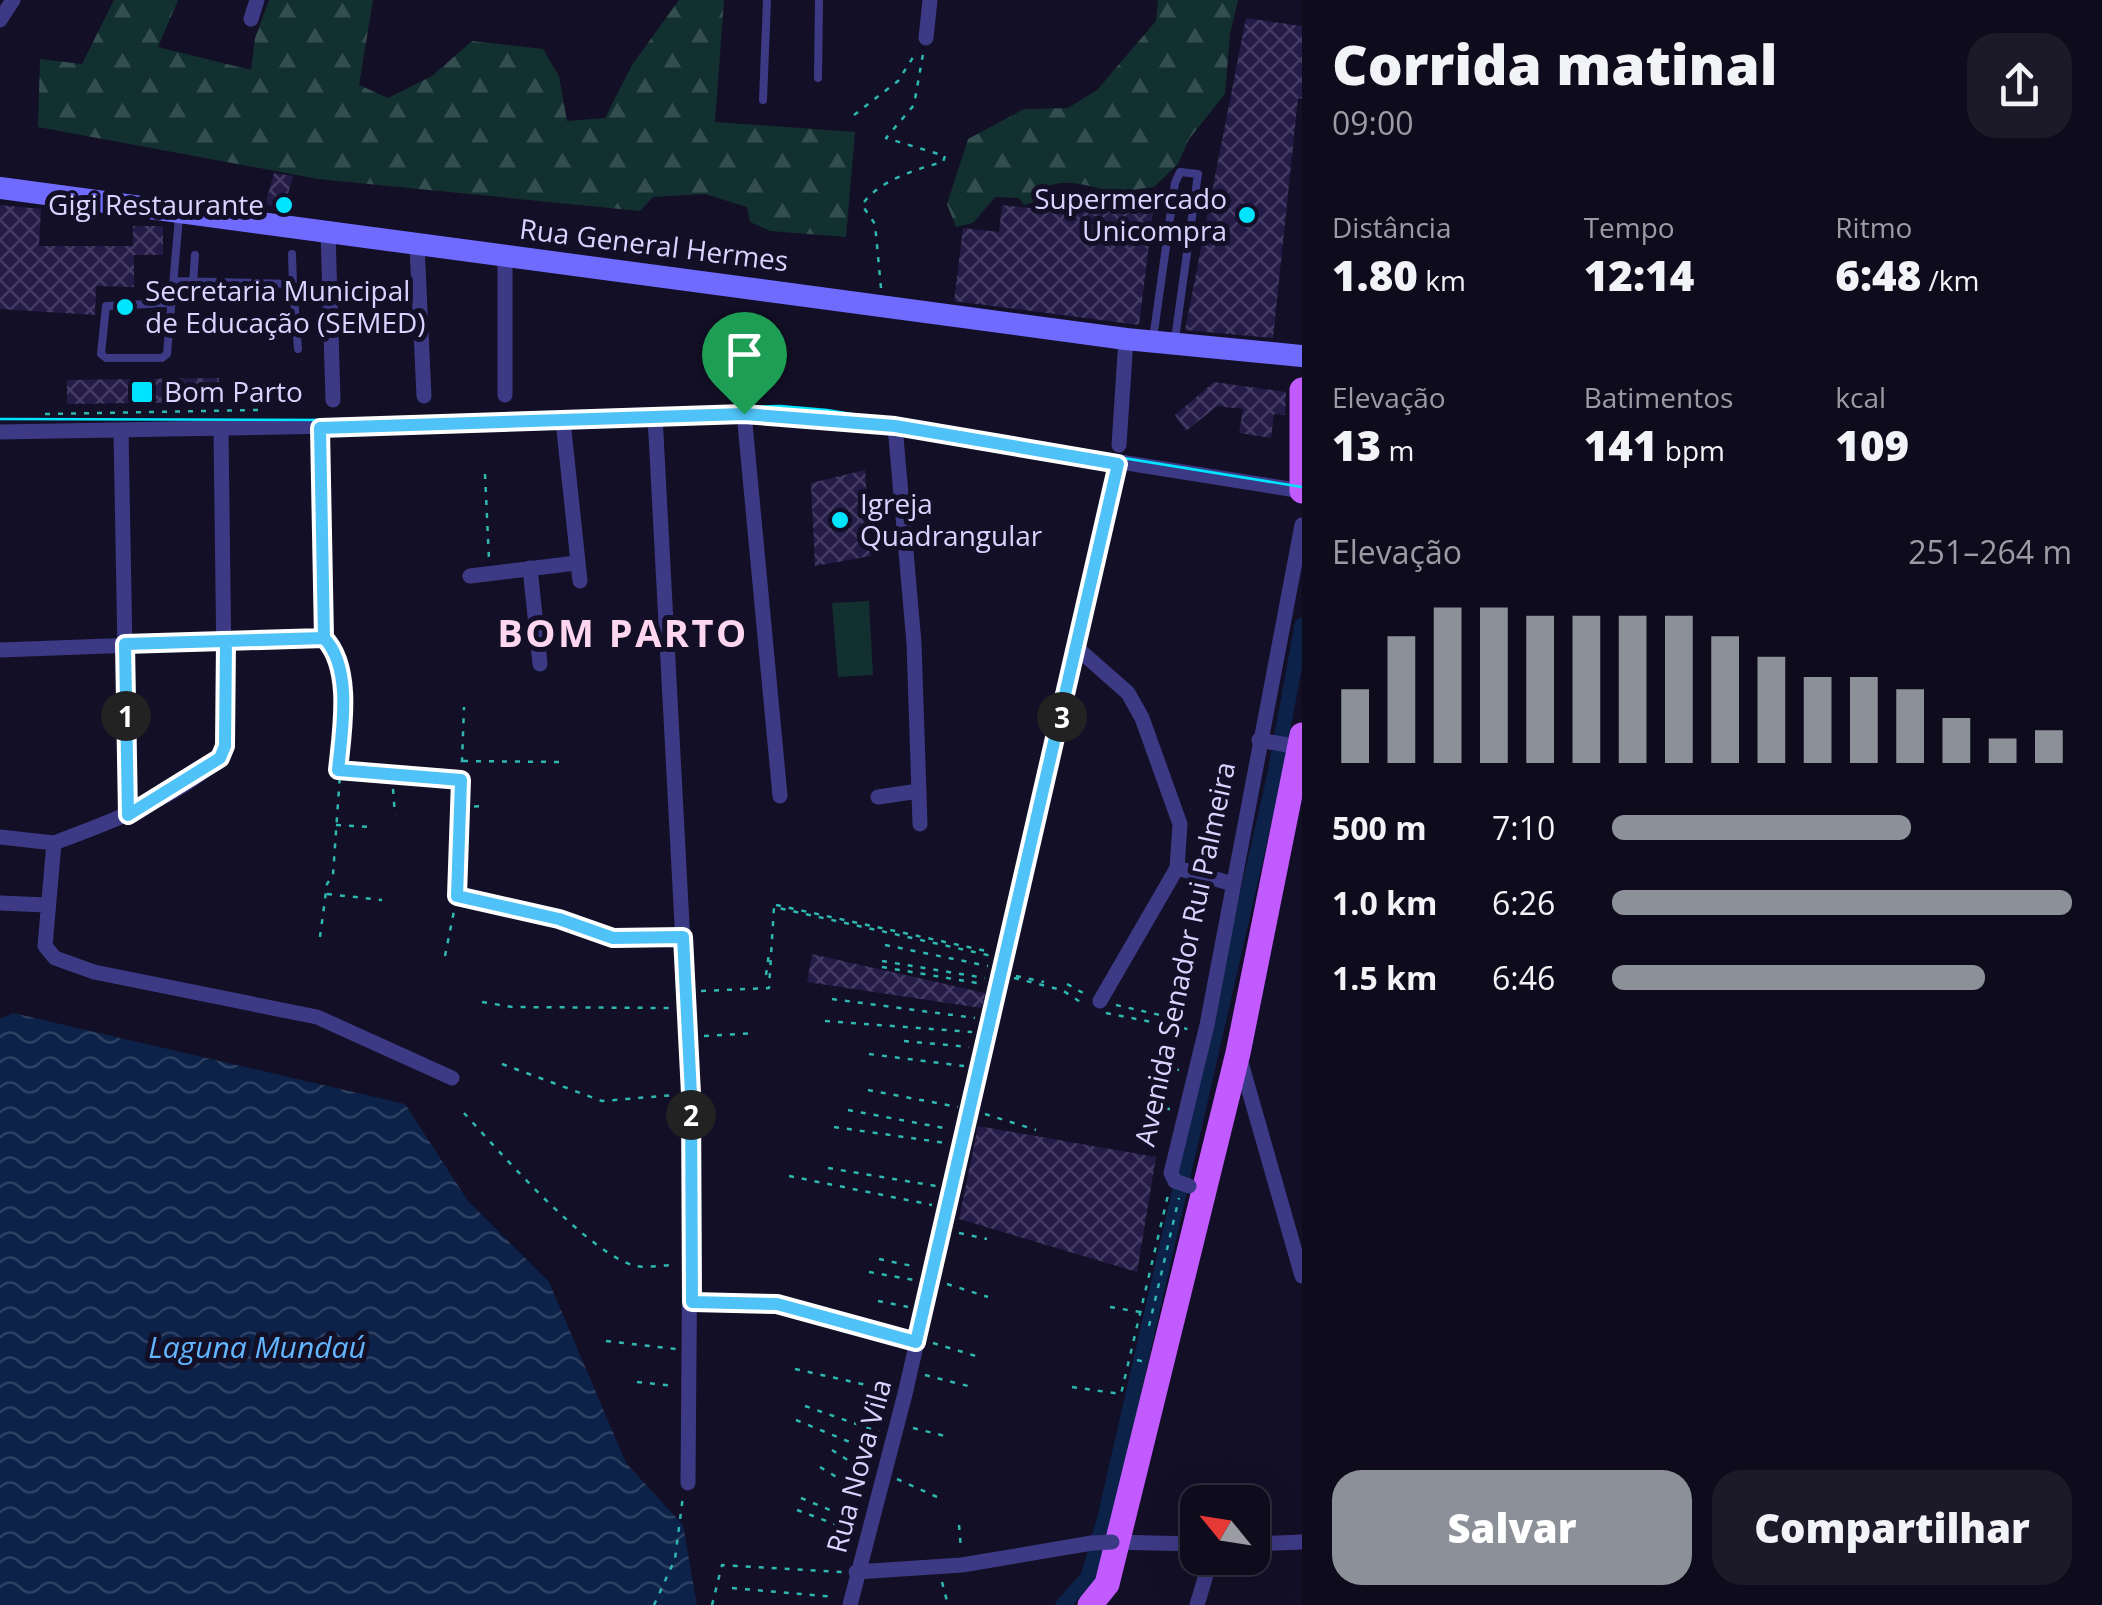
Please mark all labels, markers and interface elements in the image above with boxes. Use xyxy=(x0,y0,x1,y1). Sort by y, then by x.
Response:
text: Corrida matinal xyxy=(1332,26,1778,101)
button: share xyxy=(1967,33,2072,138)
text: 09:00 xyxy=(1332,101,1414,144)
place label: Supermercado Unicompra xyxy=(1034,179,1227,249)
place label: Gigi Restaurante xyxy=(48,185,264,223)
marker: Gigi Restaurante xyxy=(273,194,295,216)
marker: Supermercado Unicompra xyxy=(1236,204,1258,226)
text: Distância xyxy=(1332,208,1451,246)
text: Tempo xyxy=(1584,208,1675,246)
text: Ritmo xyxy=(1835,208,1912,246)
street label: Rua General Hermes xyxy=(518,209,791,279)
text: 1.80 xyxy=(1332,246,1418,303)
text: 12:14 xyxy=(1584,246,1694,303)
text: 6:48 xyxy=(1835,246,1921,303)
text: km xyxy=(1418,261,1466,299)
text: /km xyxy=(1921,261,1979,299)
place label: Secretaria Municipal de Educação (SEMED) xyxy=(145,271,426,341)
marker: Secretaria Municipal de Educação (SEMED) xyxy=(114,296,136,318)
pin xyxy=(702,312,787,415)
icon: arrive xyxy=(717,327,772,382)
place label: Bom Parto xyxy=(164,372,303,410)
text: Elevação xyxy=(1332,378,1446,416)
text: Batimentos xyxy=(1584,378,1733,416)
text: kcal xyxy=(1835,378,1886,416)
marker: Bom Parto xyxy=(129,379,155,405)
text: 13 xyxy=(1332,416,1381,473)
text: 141 xyxy=(1584,416,1657,473)
text: 109 xyxy=(1835,416,1909,473)
text: m xyxy=(1381,431,1414,469)
text: bpm xyxy=(1657,431,1725,469)
place label: Igreja Quadrangular xyxy=(860,484,1043,554)
marker: Igreja Quadrangular xyxy=(829,509,851,531)
text: Elevação xyxy=(1332,530,1462,573)
text: 251–264 m xyxy=(1908,530,2072,573)
district label: BOM PARTO xyxy=(497,606,749,658)
pin: 1 xyxy=(101,691,151,741)
pin: 3 xyxy=(1037,692,1087,742)
text: 1 xyxy=(118,697,134,735)
text: 3 xyxy=(1054,698,1070,736)
street label: Avenida Senador Rui Palmeira xyxy=(1125,758,1243,1150)
text: 500 m xyxy=(1332,806,1427,849)
text: 7:10 xyxy=(1492,806,1555,849)
text: 1.0 km xyxy=(1332,881,1437,924)
text: 6:26 xyxy=(1492,881,1555,924)
text: 1.5 km xyxy=(1332,956,1437,999)
text: 6:46 xyxy=(1492,956,1555,999)
pin: 2 xyxy=(666,1090,716,1140)
text: 2 xyxy=(683,1096,699,1134)
water label: Laguna Mundaú xyxy=(148,1326,366,1367)
street label: Rua Nova Vila xyxy=(817,1375,899,1557)
button: Salvar xyxy=(1332,1470,1692,1585)
button: Compartilhar xyxy=(1712,1470,2072,1585)
north arrow xyxy=(1180,1485,1270,1575)
map controls xyxy=(1180,1485,1270,1575)

